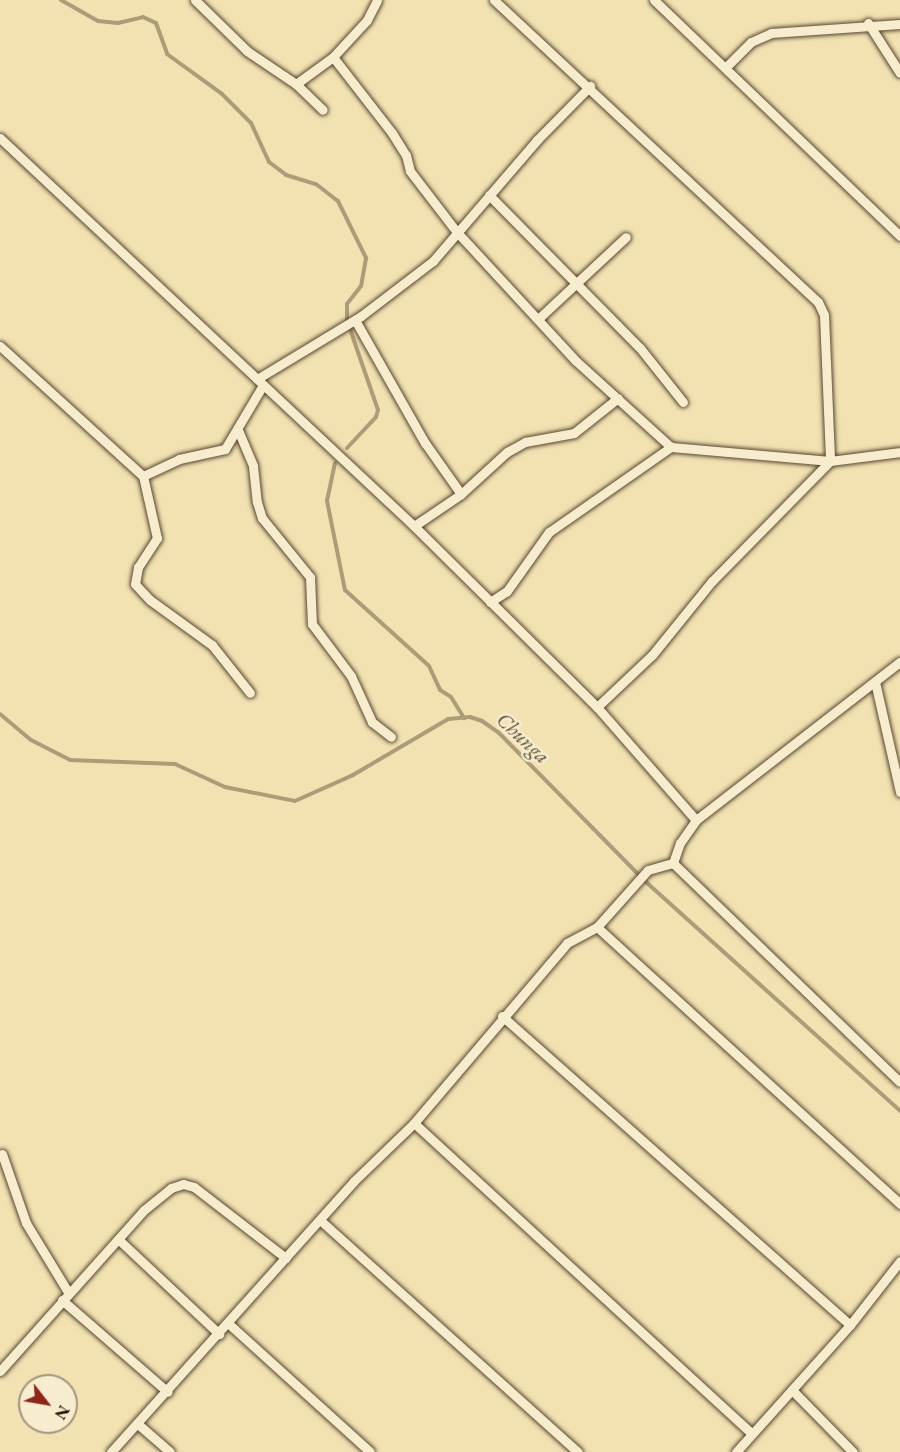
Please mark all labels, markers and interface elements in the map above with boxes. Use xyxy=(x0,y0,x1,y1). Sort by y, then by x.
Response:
water label: Chunga xyxy=(491,707,555,769)
north arrow xyxy=(18,1374,78,1434)
text: N xyxy=(50,1402,74,1423)

